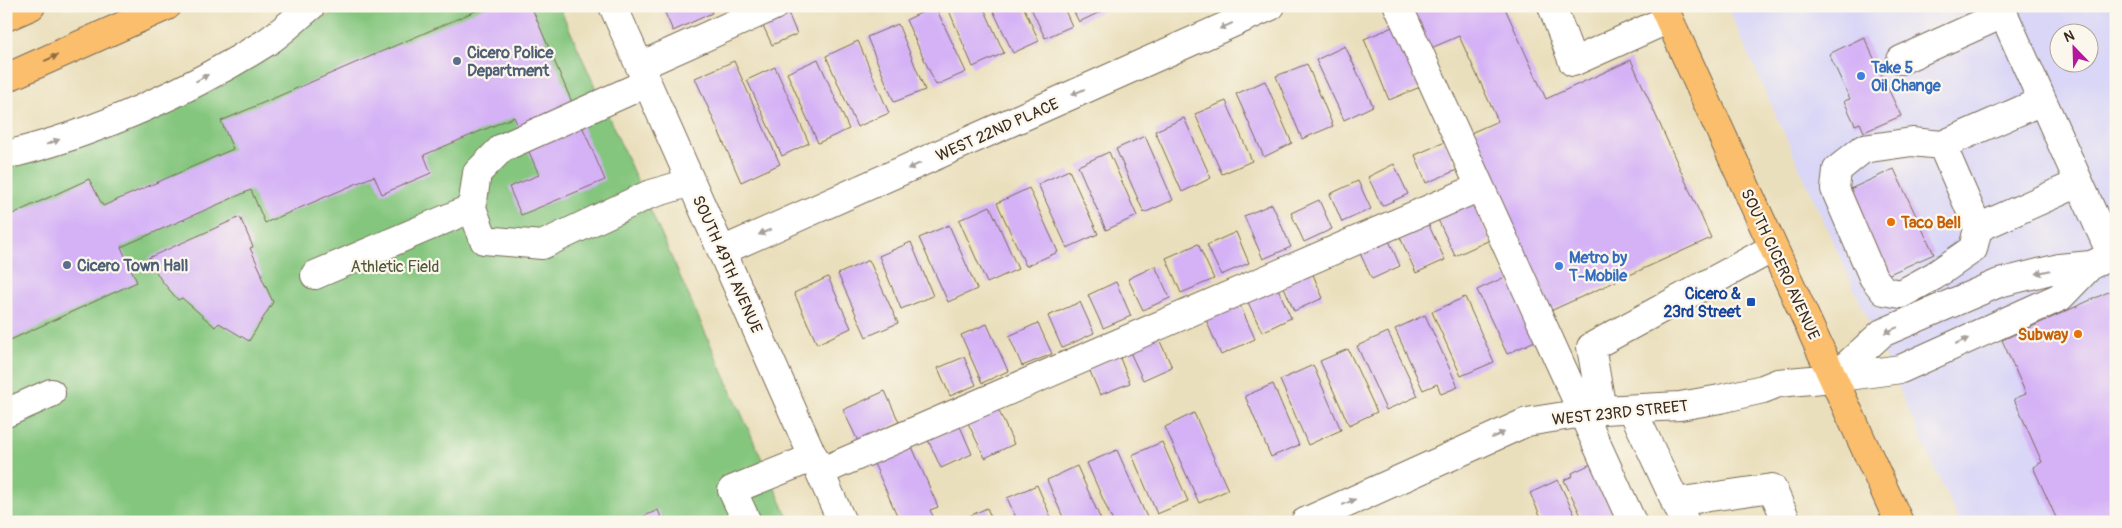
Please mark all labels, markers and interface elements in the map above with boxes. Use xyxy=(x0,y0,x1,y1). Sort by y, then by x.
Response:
north arrow xyxy=(2050,22,2100,72)
one-way arrow xyxy=(1219,23,1233,31)
text: N xyxy=(2061,27,2077,46)
place label: Cicero Police Department xyxy=(467,43,554,81)
one-way arrow xyxy=(44,53,58,61)
marker: Cicero Police Department xyxy=(451,55,463,67)
place label: Take 5 Oil Change xyxy=(1870,58,1942,96)
marker: Take 5 Oil Change xyxy=(1855,70,1867,82)
one-way arrow xyxy=(195,74,210,82)
one-way arrow xyxy=(1071,89,1085,97)
street label: WEST 22ND PLACE xyxy=(933,94,1062,166)
one-way arrow xyxy=(46,138,61,146)
one-way arrow xyxy=(907,162,921,170)
street label: SOUTH CICERO AVENUE xyxy=(1736,186,1824,343)
street label: SOUTH 49TH AVENUE xyxy=(688,192,766,336)
place label: Taco Bell xyxy=(1900,213,1961,233)
marker: Taco Bell xyxy=(1885,216,1897,228)
one-way arrow xyxy=(758,229,772,237)
place label: Metro by T-Mobile xyxy=(1568,248,1628,286)
place label: Cicero Town Hall xyxy=(77,256,188,276)
park label: Athletic Field xyxy=(351,257,439,277)
marker: Cicero Town Hall xyxy=(61,259,73,271)
marker: Metro by T-Mobile xyxy=(1553,260,1565,272)
one-way arrow xyxy=(2035,268,2050,276)
place label: Cicero & 23rd Street xyxy=(1664,284,1742,322)
marker: Cicero & 23rd Street xyxy=(1745,296,1757,308)
place label: Subway xyxy=(2018,325,2068,345)
one-way arrow xyxy=(1884,326,1898,334)
marker: Subway xyxy=(2072,328,2084,340)
one-way arrow xyxy=(1955,336,1969,344)
street label: WEST 23RD STREET xyxy=(1551,396,1689,430)
one-way arrow xyxy=(1491,431,1505,439)
one-way arrow xyxy=(1342,497,1356,505)

